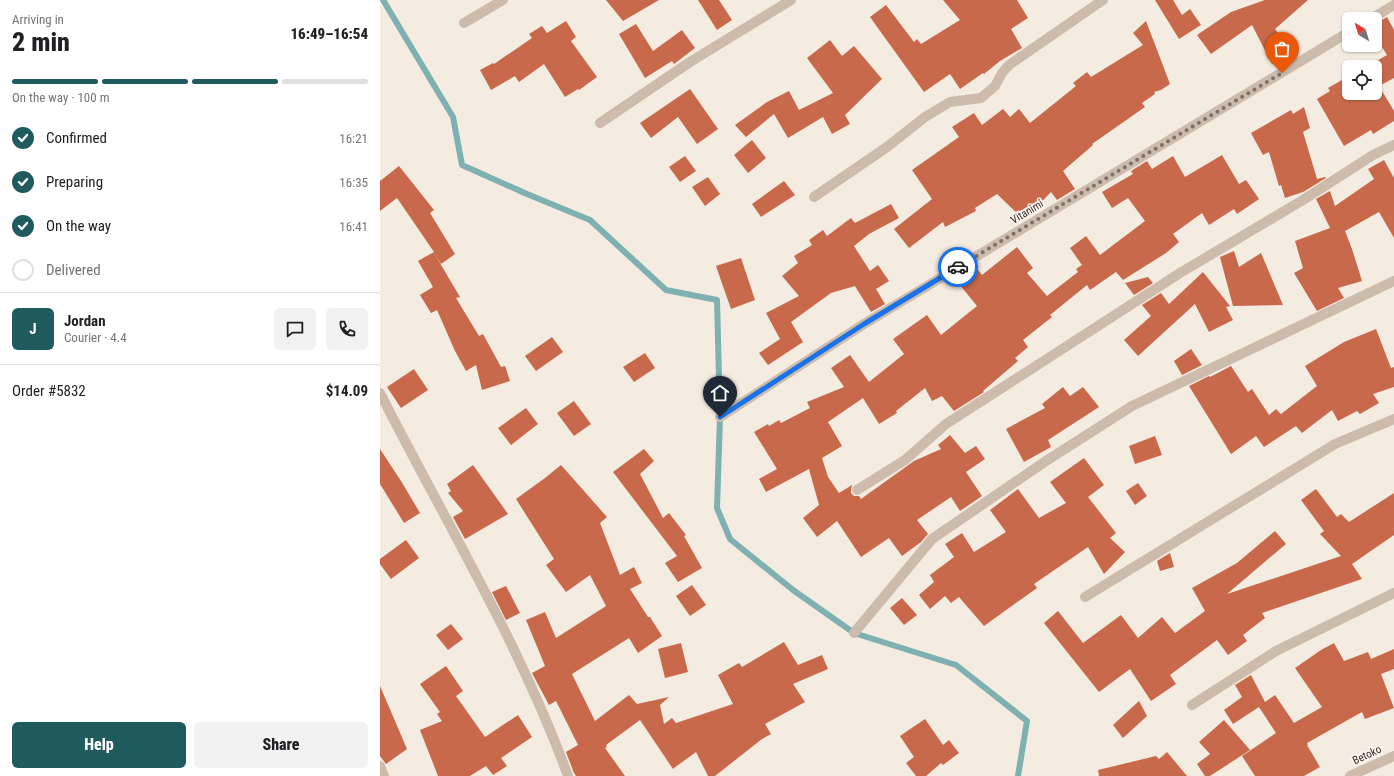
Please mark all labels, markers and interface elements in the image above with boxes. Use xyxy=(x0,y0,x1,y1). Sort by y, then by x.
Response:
text: Arriving in xyxy=(12,12,64,27)
north arrow xyxy=(1342,12,1382,52)
map controls xyxy=(1342,12,1382,100)
text: 16:49–16:54 xyxy=(290,25,368,43)
text: 2 min xyxy=(12,27,70,57)
pin xyxy=(1265,32,1299,73)
icon: bag xyxy=(1271,38,1293,60)
button: locate xyxy=(1342,60,1382,100)
text: On the way · 100 m xyxy=(12,90,109,105)
icon: check xyxy=(12,127,34,149)
text: Confirmed xyxy=(46,129,107,147)
text: 16:21 xyxy=(339,131,368,146)
icon: check xyxy=(12,171,34,193)
text: Preparing xyxy=(46,173,103,191)
text: 16:35 xyxy=(339,175,368,190)
street label: Vitanimi xyxy=(1008,197,1046,227)
icon: check xyxy=(12,215,34,237)
text: On the way xyxy=(46,217,111,235)
text: 16:41 xyxy=(339,219,368,234)
courier xyxy=(938,247,978,287)
icon: car xyxy=(947,256,969,278)
text: Delivered xyxy=(46,261,101,279)
button: chat xyxy=(274,308,316,350)
button: phone xyxy=(326,308,368,350)
text: Jordan xyxy=(64,312,106,330)
text: J xyxy=(29,320,37,338)
text: Courier · 4.4 xyxy=(64,330,127,345)
pin xyxy=(703,376,737,417)
text: Order #5832 xyxy=(12,382,86,400)
text: $14.09 xyxy=(326,382,368,400)
icon: home xyxy=(709,382,731,404)
button: Help xyxy=(12,722,186,768)
button: Share xyxy=(194,722,368,768)
street label: Betoko xyxy=(1351,743,1384,767)

